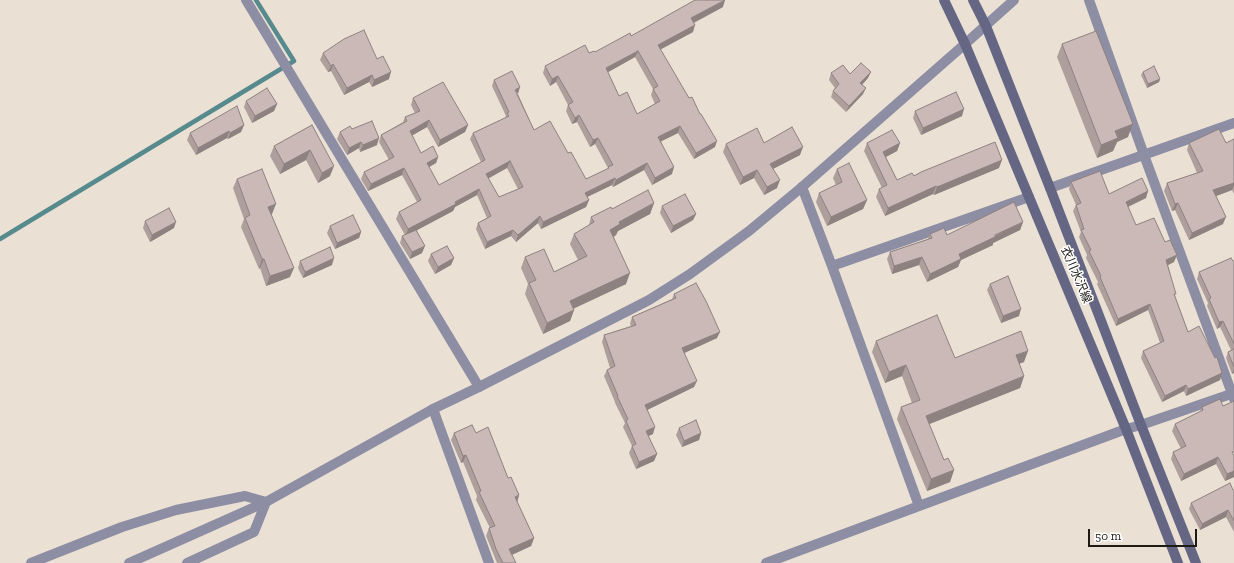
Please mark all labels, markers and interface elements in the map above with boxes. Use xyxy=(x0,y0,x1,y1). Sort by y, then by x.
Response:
street label: 衣川水沢線 xyxy=(1058,245,1094,305)
scale bar xyxy=(1090,521,1199,547)
text: 50 m xyxy=(1095,529,1121,543)

